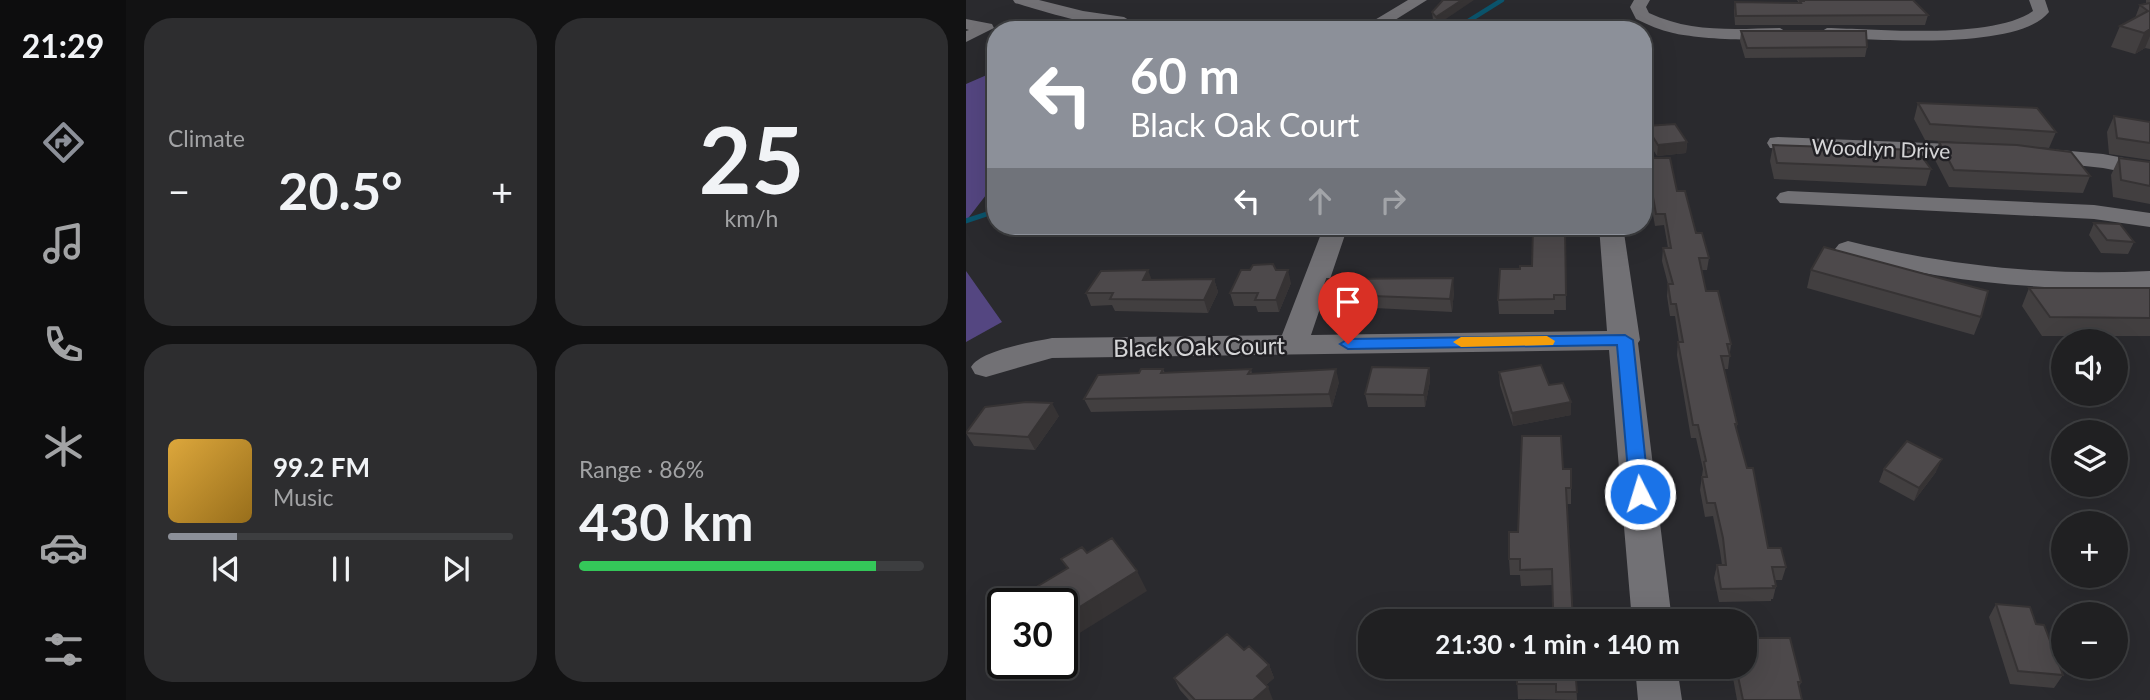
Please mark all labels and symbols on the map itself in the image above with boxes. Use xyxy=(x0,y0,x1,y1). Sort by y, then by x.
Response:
street label: Woodlyn Drive xyxy=(1811,133,1951,163)
pin xyxy=(1318,272,1378,344)
street label: Black Oak Court xyxy=(1113,330,1286,362)
position arrow xyxy=(1603,457,1677,531)
speed limit sign: 30 xyxy=(987,588,1078,679)

